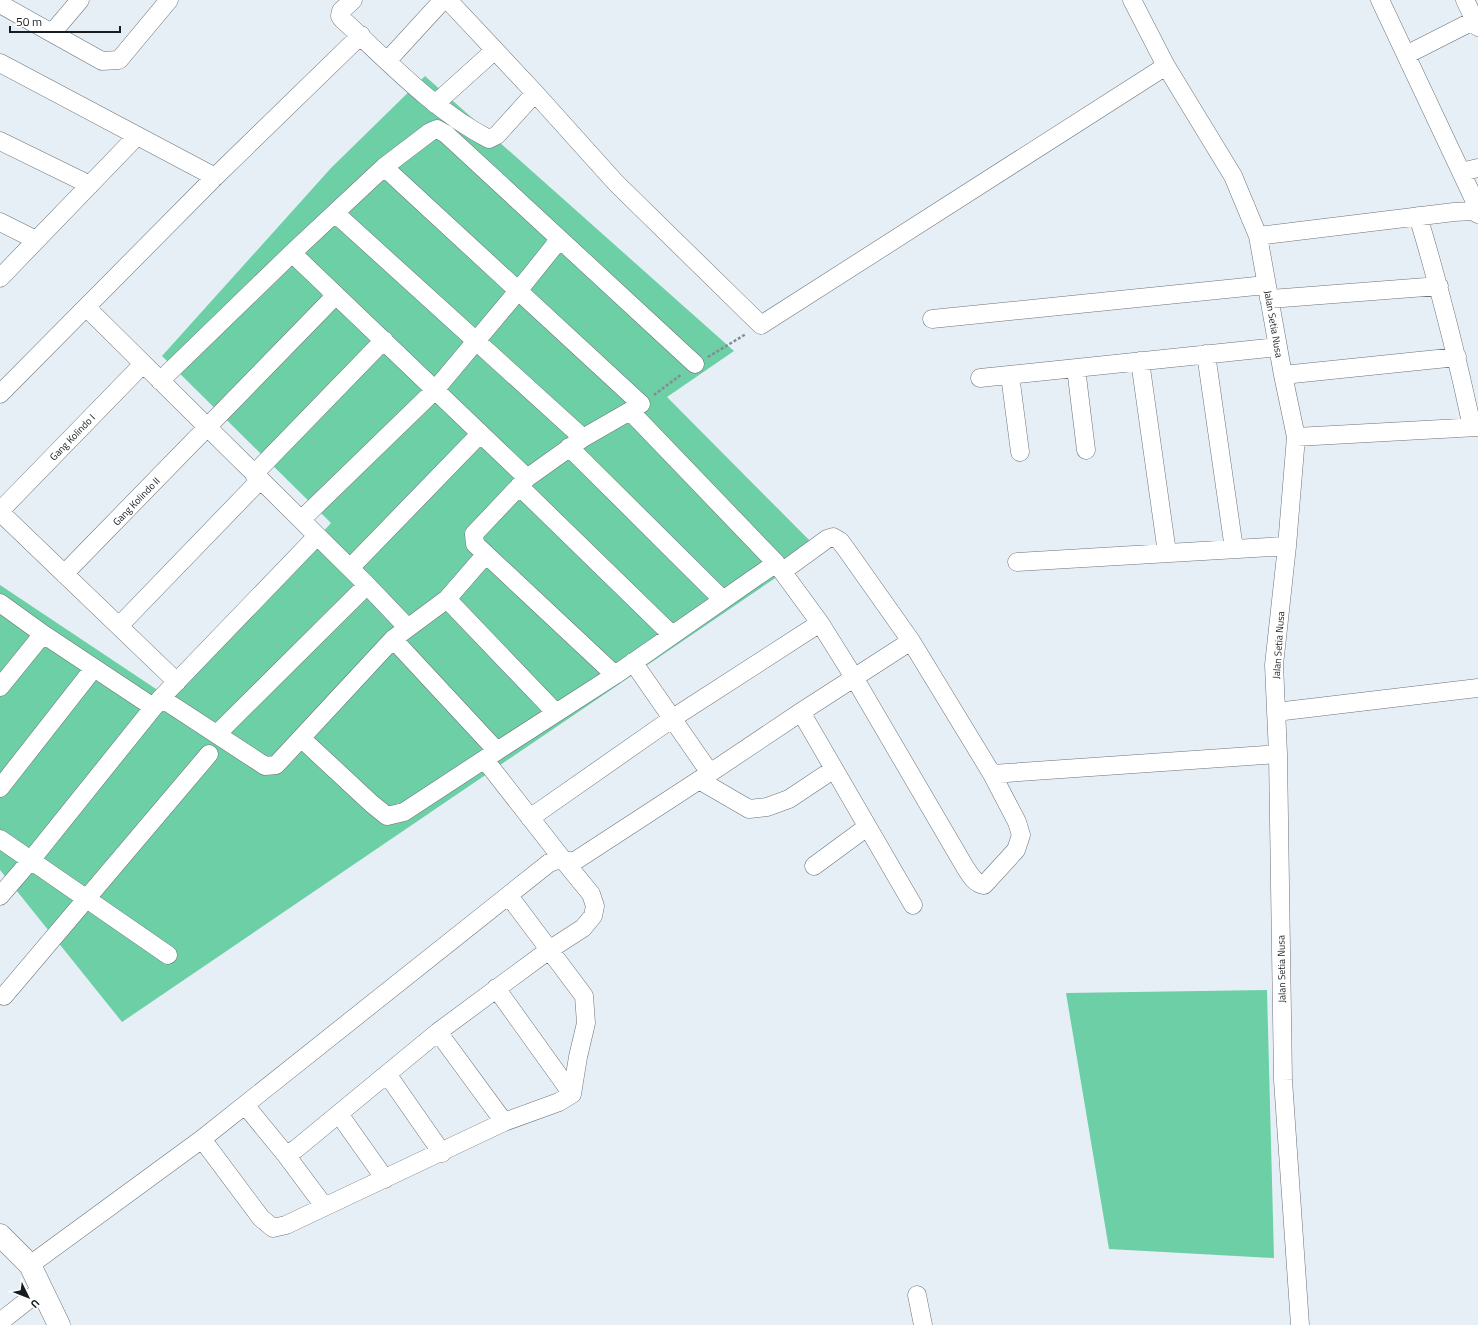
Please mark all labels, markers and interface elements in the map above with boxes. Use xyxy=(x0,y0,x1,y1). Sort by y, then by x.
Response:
scale bar xyxy=(10,8,120,34)
text: 50 m xyxy=(16,12,42,31)
street label: Jalan Setia Nusa xyxy=(1260,289,1287,359)
street label: Gang Kolindo I xyxy=(46,411,99,464)
street label: Gang Kolindo II xyxy=(109,474,163,529)
street label: Jalan Setia Nusa xyxy=(1269,611,1288,679)
street label: Jalan Setia Nusa xyxy=(1273,935,1290,1003)
north arrow xyxy=(8,1277,48,1317)
text: U xyxy=(27,1296,44,1312)

